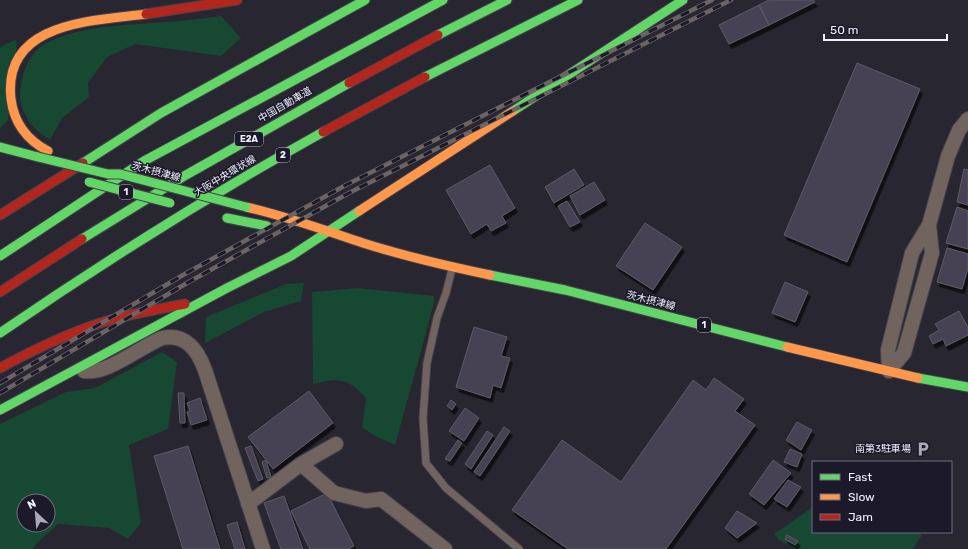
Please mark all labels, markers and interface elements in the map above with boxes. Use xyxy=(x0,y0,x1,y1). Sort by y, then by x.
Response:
scale bar xyxy=(824,16,947,42)
text: 50 m xyxy=(830,23,858,37)
street label: 中国自動車道 xyxy=(256,85,314,125)
road number: E2A xyxy=(235,132,263,146)
road number: 2 xyxy=(276,148,290,162)
street label: 大阪中央環状線 xyxy=(192,153,258,199)
street label: 茨木摂津線 xyxy=(130,160,182,184)
road number: 1 xyxy=(119,185,133,199)
street label: 茨木摂津線 xyxy=(625,289,677,313)
road number: 1 xyxy=(697,318,711,332)
parking icon: 南第3駐車場 xyxy=(914,440,932,458)
place label: 南第3駐車場 xyxy=(855,443,911,455)
legend xyxy=(812,461,952,533)
text: Fast xyxy=(848,470,872,484)
text: Slow xyxy=(848,490,875,504)
north arrow xyxy=(16,493,56,533)
text: N xyxy=(25,497,38,512)
text: Jam xyxy=(848,510,873,524)

